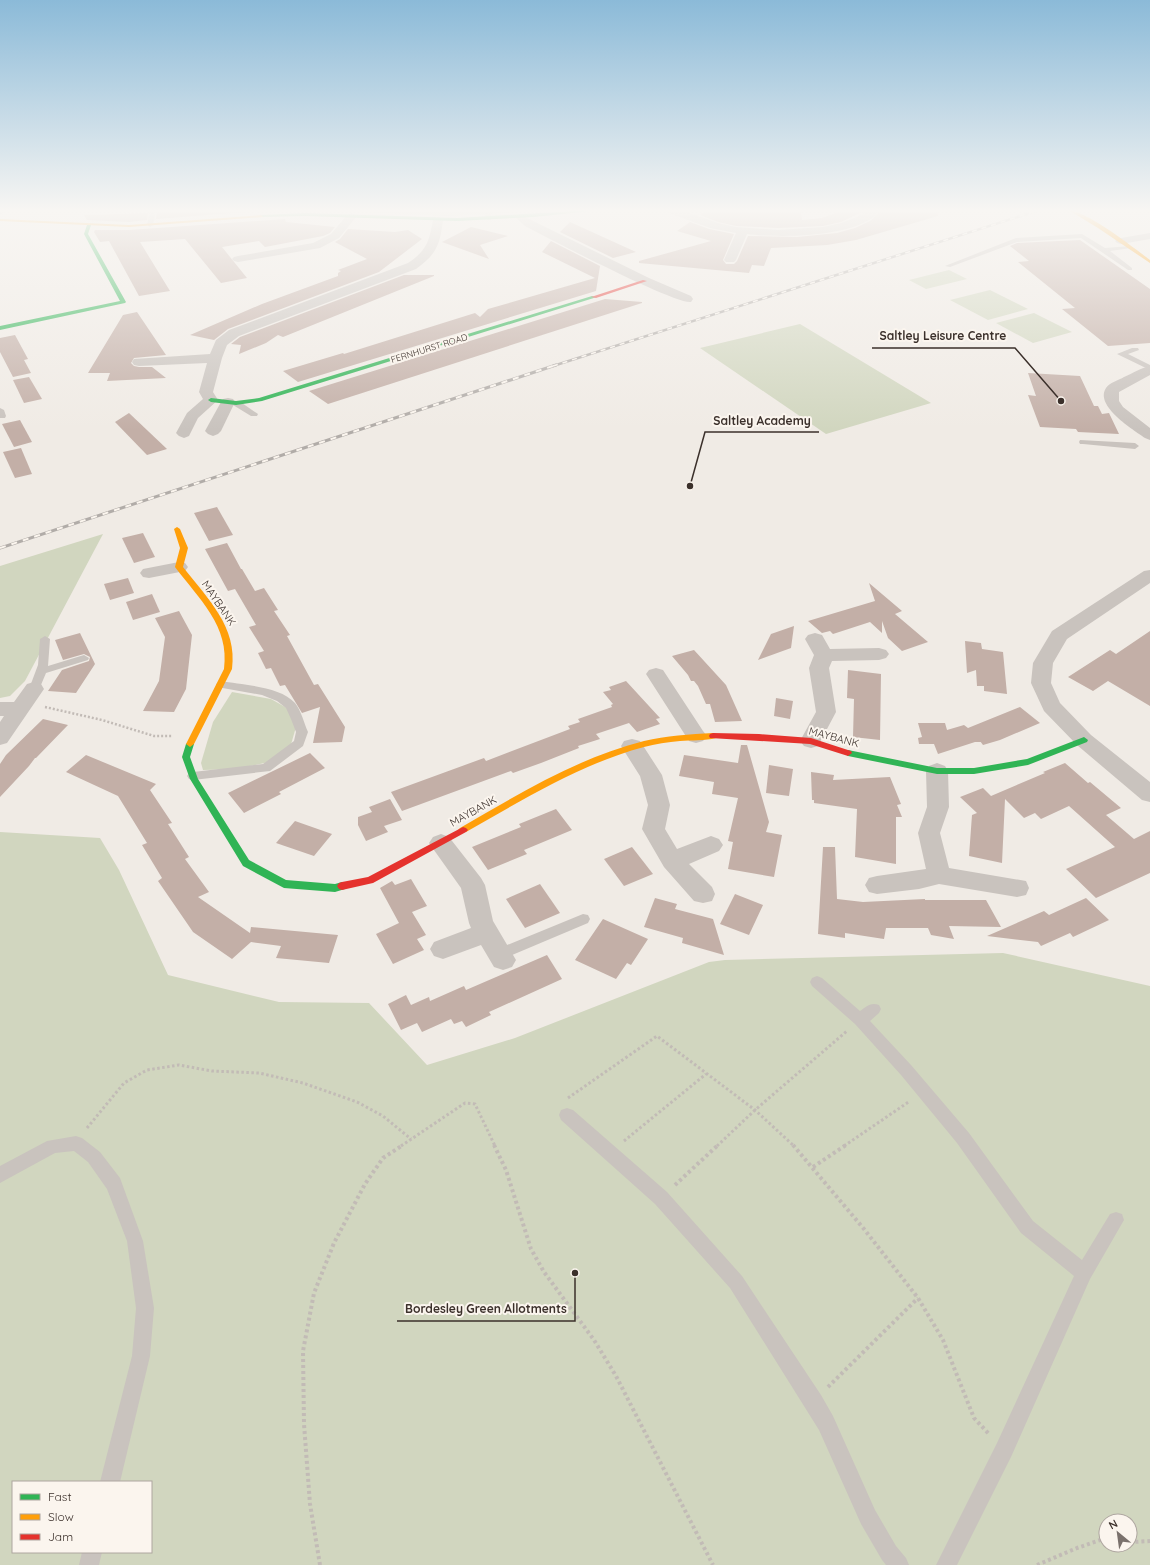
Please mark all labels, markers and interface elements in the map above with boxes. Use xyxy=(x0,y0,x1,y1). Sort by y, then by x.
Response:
callout: Saltley Leisure Centre xyxy=(872,324,1015,348)
text: Saltley Leisure Centre xyxy=(880,328,1006,343)
street label: FERNHURST ROAD xyxy=(389,331,469,365)
callout: Saltley Academy xyxy=(705,408,819,432)
text: Saltley Academy xyxy=(713,413,811,428)
street label: MAYBANK xyxy=(199,578,239,628)
street label: MAYBANK xyxy=(807,724,861,750)
street label: MAYBANK xyxy=(447,792,499,830)
callout: Bordesley Green Allotments xyxy=(397,1297,575,1321)
text: Bordesley Green Allotments xyxy=(405,1301,567,1316)
legend xyxy=(12,1481,152,1553)
text: Fast xyxy=(48,1489,72,1504)
text: Slow xyxy=(48,1509,74,1524)
north arrow xyxy=(1098,1513,1138,1553)
text: N xyxy=(1106,1516,1120,1532)
text: Jam xyxy=(48,1529,73,1544)

